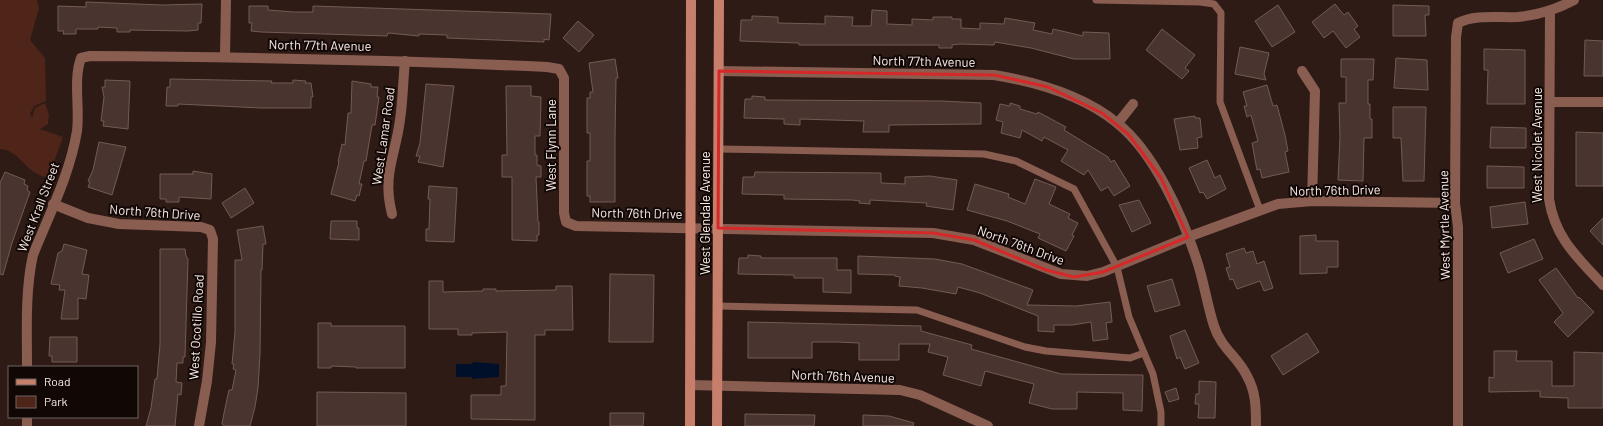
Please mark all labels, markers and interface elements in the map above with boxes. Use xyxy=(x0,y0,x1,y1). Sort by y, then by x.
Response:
street label: North 77th Avenue xyxy=(268,36,372,54)
street label: North 77th Avenue xyxy=(872,52,976,70)
street label: West Lamar Road xyxy=(368,86,398,186)
street label: West Nicolet Avenue xyxy=(1529,87,1545,203)
street label: West Flynn Lane xyxy=(543,99,559,191)
street label: West Glendale Avenue xyxy=(697,151,713,275)
street label: West Krall Street xyxy=(14,160,62,254)
street label: West Myrtle Avenue xyxy=(1435,170,1453,280)
street label: North 76th Drive xyxy=(1289,181,1381,199)
street label: North 76th Drive xyxy=(109,201,201,223)
street label: North 76th Drive xyxy=(591,204,683,222)
street label: North 76th Drive xyxy=(975,222,1067,268)
street label: West Ocotillo Road xyxy=(185,274,207,380)
legend xyxy=(8,366,138,418)
street label: North 76th Avenue xyxy=(791,366,895,386)
text: Road xyxy=(44,374,71,388)
text: Park xyxy=(44,394,68,408)

